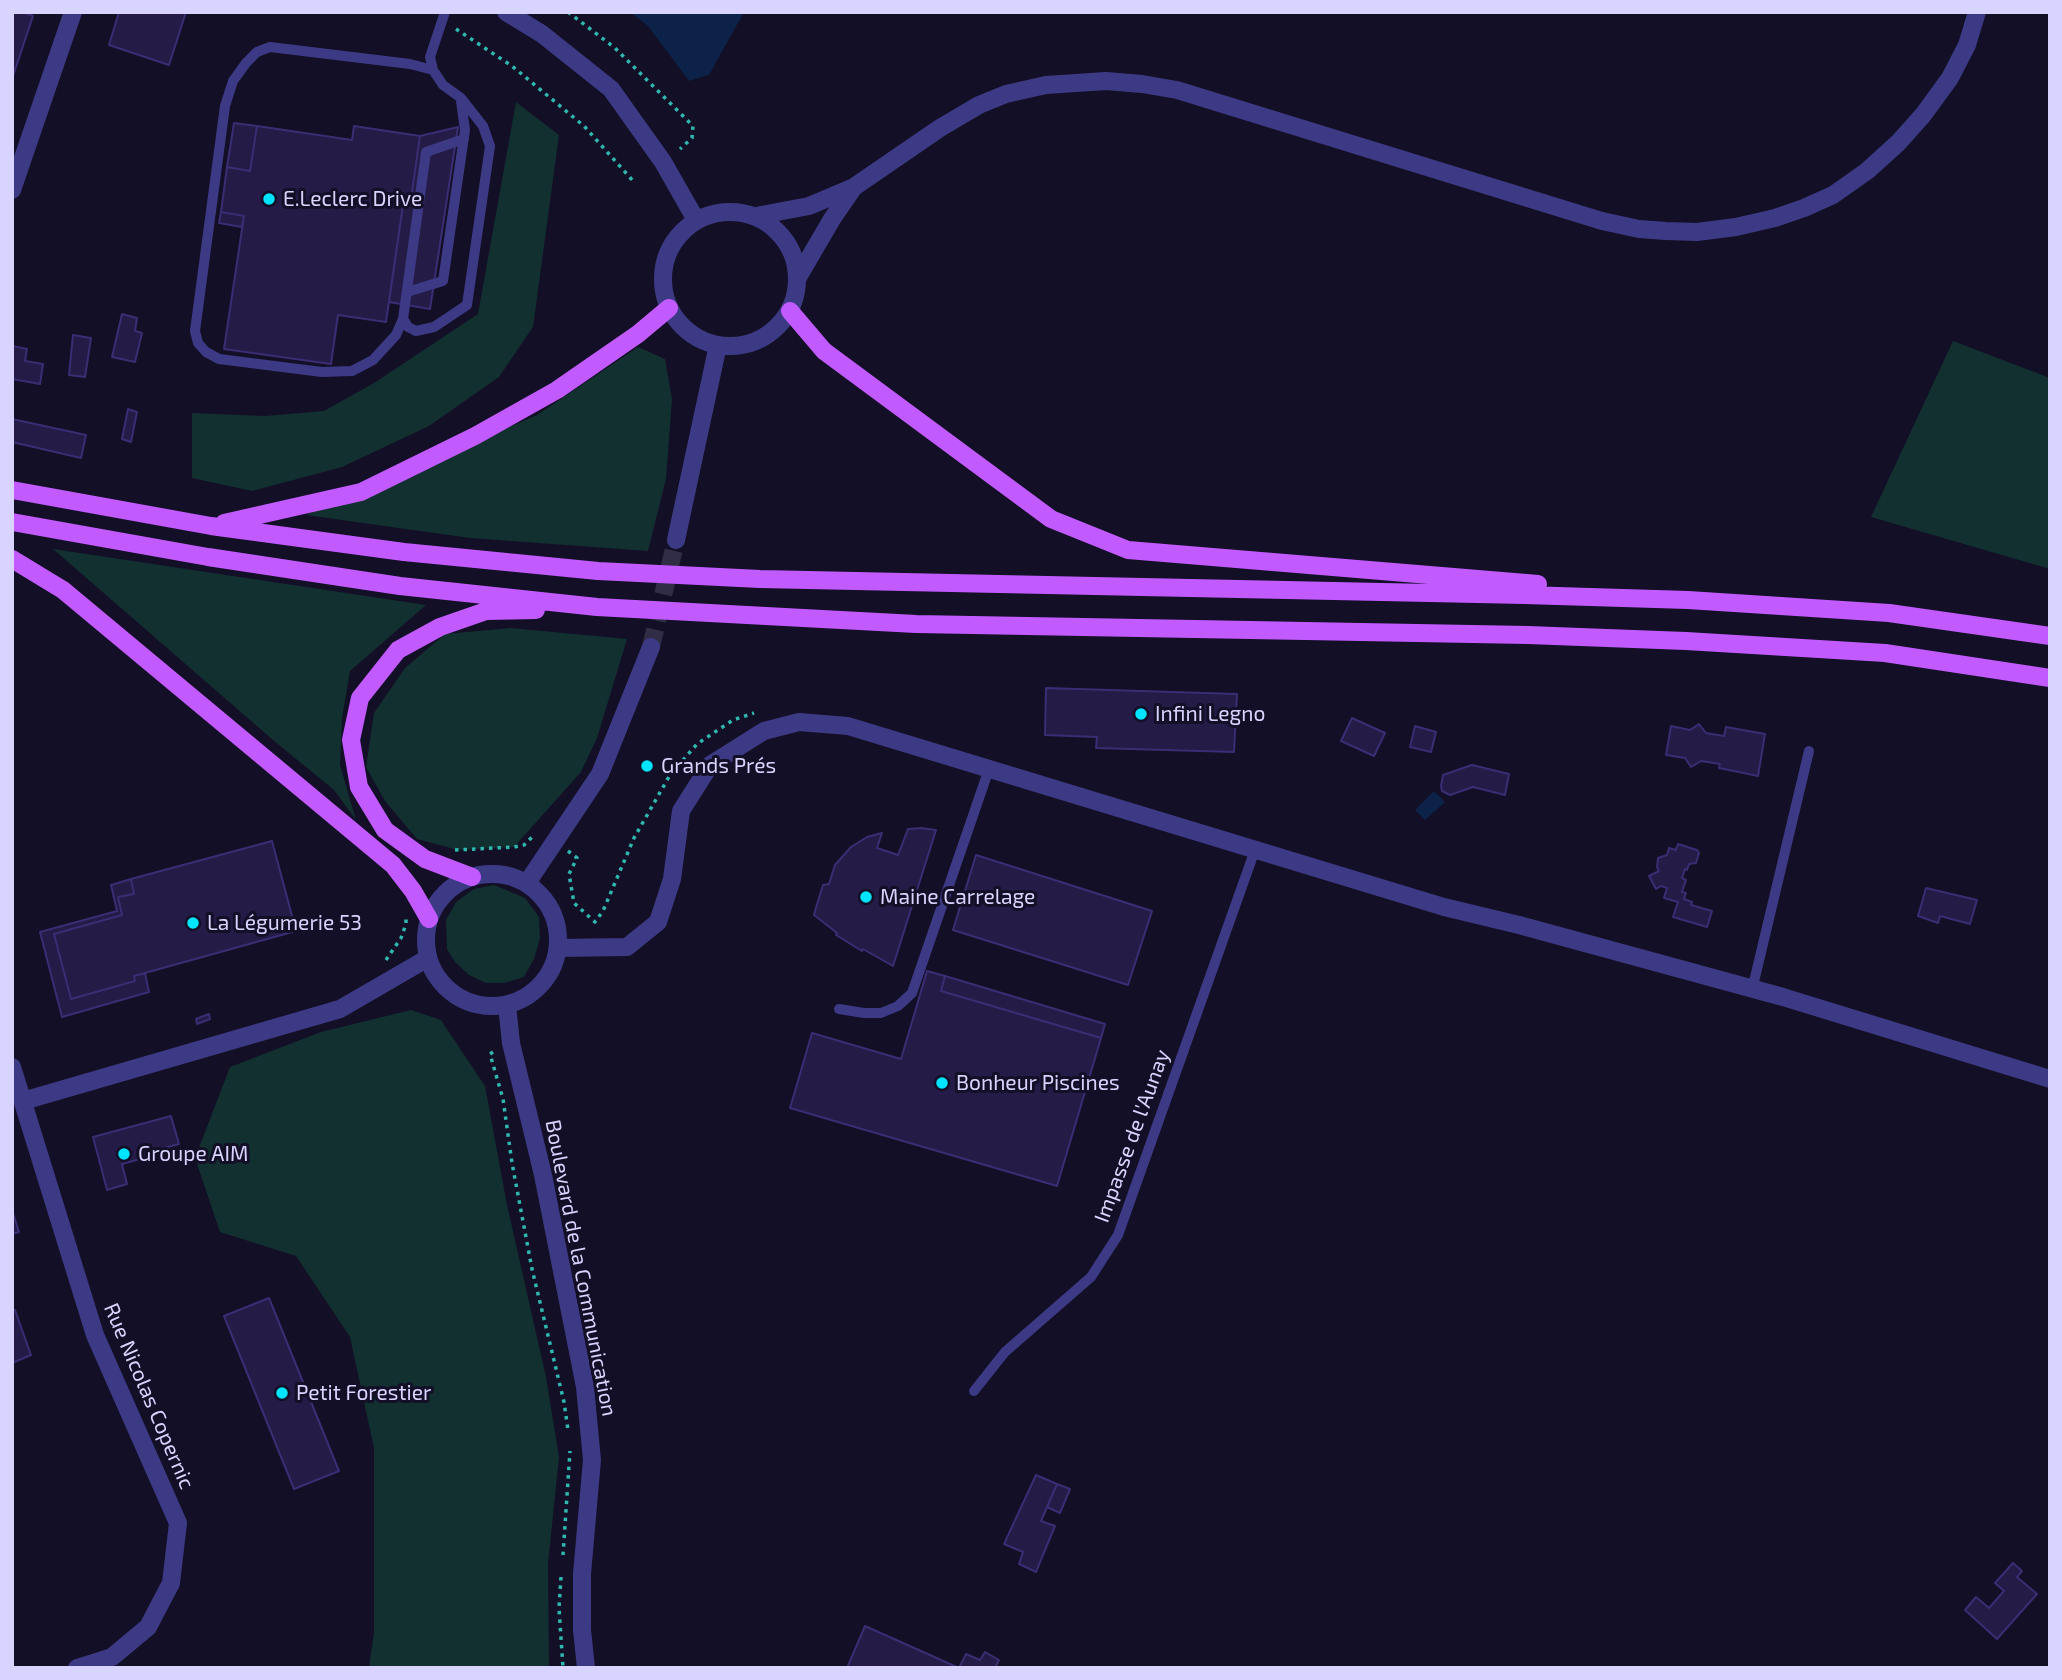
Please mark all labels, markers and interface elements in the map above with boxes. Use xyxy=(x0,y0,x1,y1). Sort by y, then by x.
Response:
place label: E.Leclerc Drive xyxy=(283,186,422,212)
marker: E.Leclerc Drive xyxy=(261,191,277,207)
place label: Infini Legno xyxy=(1155,701,1265,727)
marker: Infini Legno xyxy=(1133,706,1149,722)
place label: Grands Prés xyxy=(661,753,776,779)
marker: Grands Prés xyxy=(639,758,655,774)
place label: Maine Carrelage xyxy=(880,884,1035,910)
marker: Maine Carrelage xyxy=(858,889,874,905)
place label: La Légumerie 53 xyxy=(207,910,362,936)
marker: La Légumerie 53 xyxy=(185,915,201,931)
street label: Impasse de l'Aunay xyxy=(1089,1046,1175,1226)
place label: Bonheur Piscines xyxy=(956,1070,1120,1096)
marker: Bonheur Piscines xyxy=(934,1075,950,1091)
street label: Boulevard de la Communication xyxy=(540,1118,622,1418)
place label: Groupe AIM xyxy=(138,1141,248,1167)
marker: Groupe AIM xyxy=(116,1146,132,1162)
street label: Rue Nicolas Copernic xyxy=(98,1299,200,1493)
place label: Petit Forestier xyxy=(296,1380,431,1406)
marker: Petit Forestier xyxy=(274,1385,290,1401)

